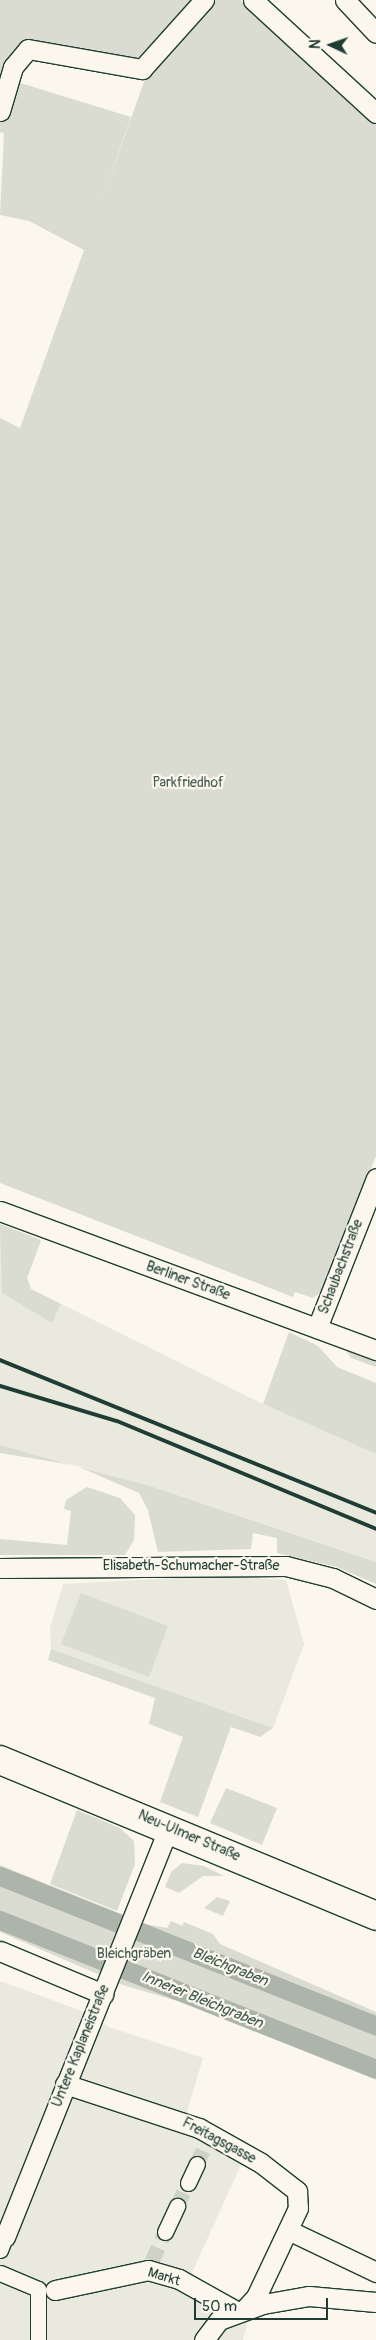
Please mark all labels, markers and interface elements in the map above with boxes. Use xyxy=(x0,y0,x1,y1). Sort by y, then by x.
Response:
north arrow xyxy=(306,20,356,70)
text: N xyxy=(307,39,324,49)
park label: Parkfriedhof xyxy=(152,775,224,791)
street label: Schaubachstraße xyxy=(315,1217,367,1317)
street label: Berliner Straße xyxy=(144,1258,232,1304)
street label: Elisabeth-Schumacher-Straße xyxy=(103,1558,279,1574)
street label: Neu-Ulmer Straße xyxy=(135,1807,243,1865)
water label: Bleichgraben xyxy=(190,1944,270,1990)
park label: Bleichgräben xyxy=(97,1946,171,1962)
water label: Innerer Bleichgraben xyxy=(139,1967,265,2033)
street label: Untere Kaplaneistraße xyxy=(49,1982,113,2110)
street label: Freitagsgasse xyxy=(179,2115,259,2167)
street label: Markt xyxy=(146,2264,182,2290)
scale bar xyxy=(196,2288,330,2320)
text: 50 m xyxy=(202,2297,237,2316)

